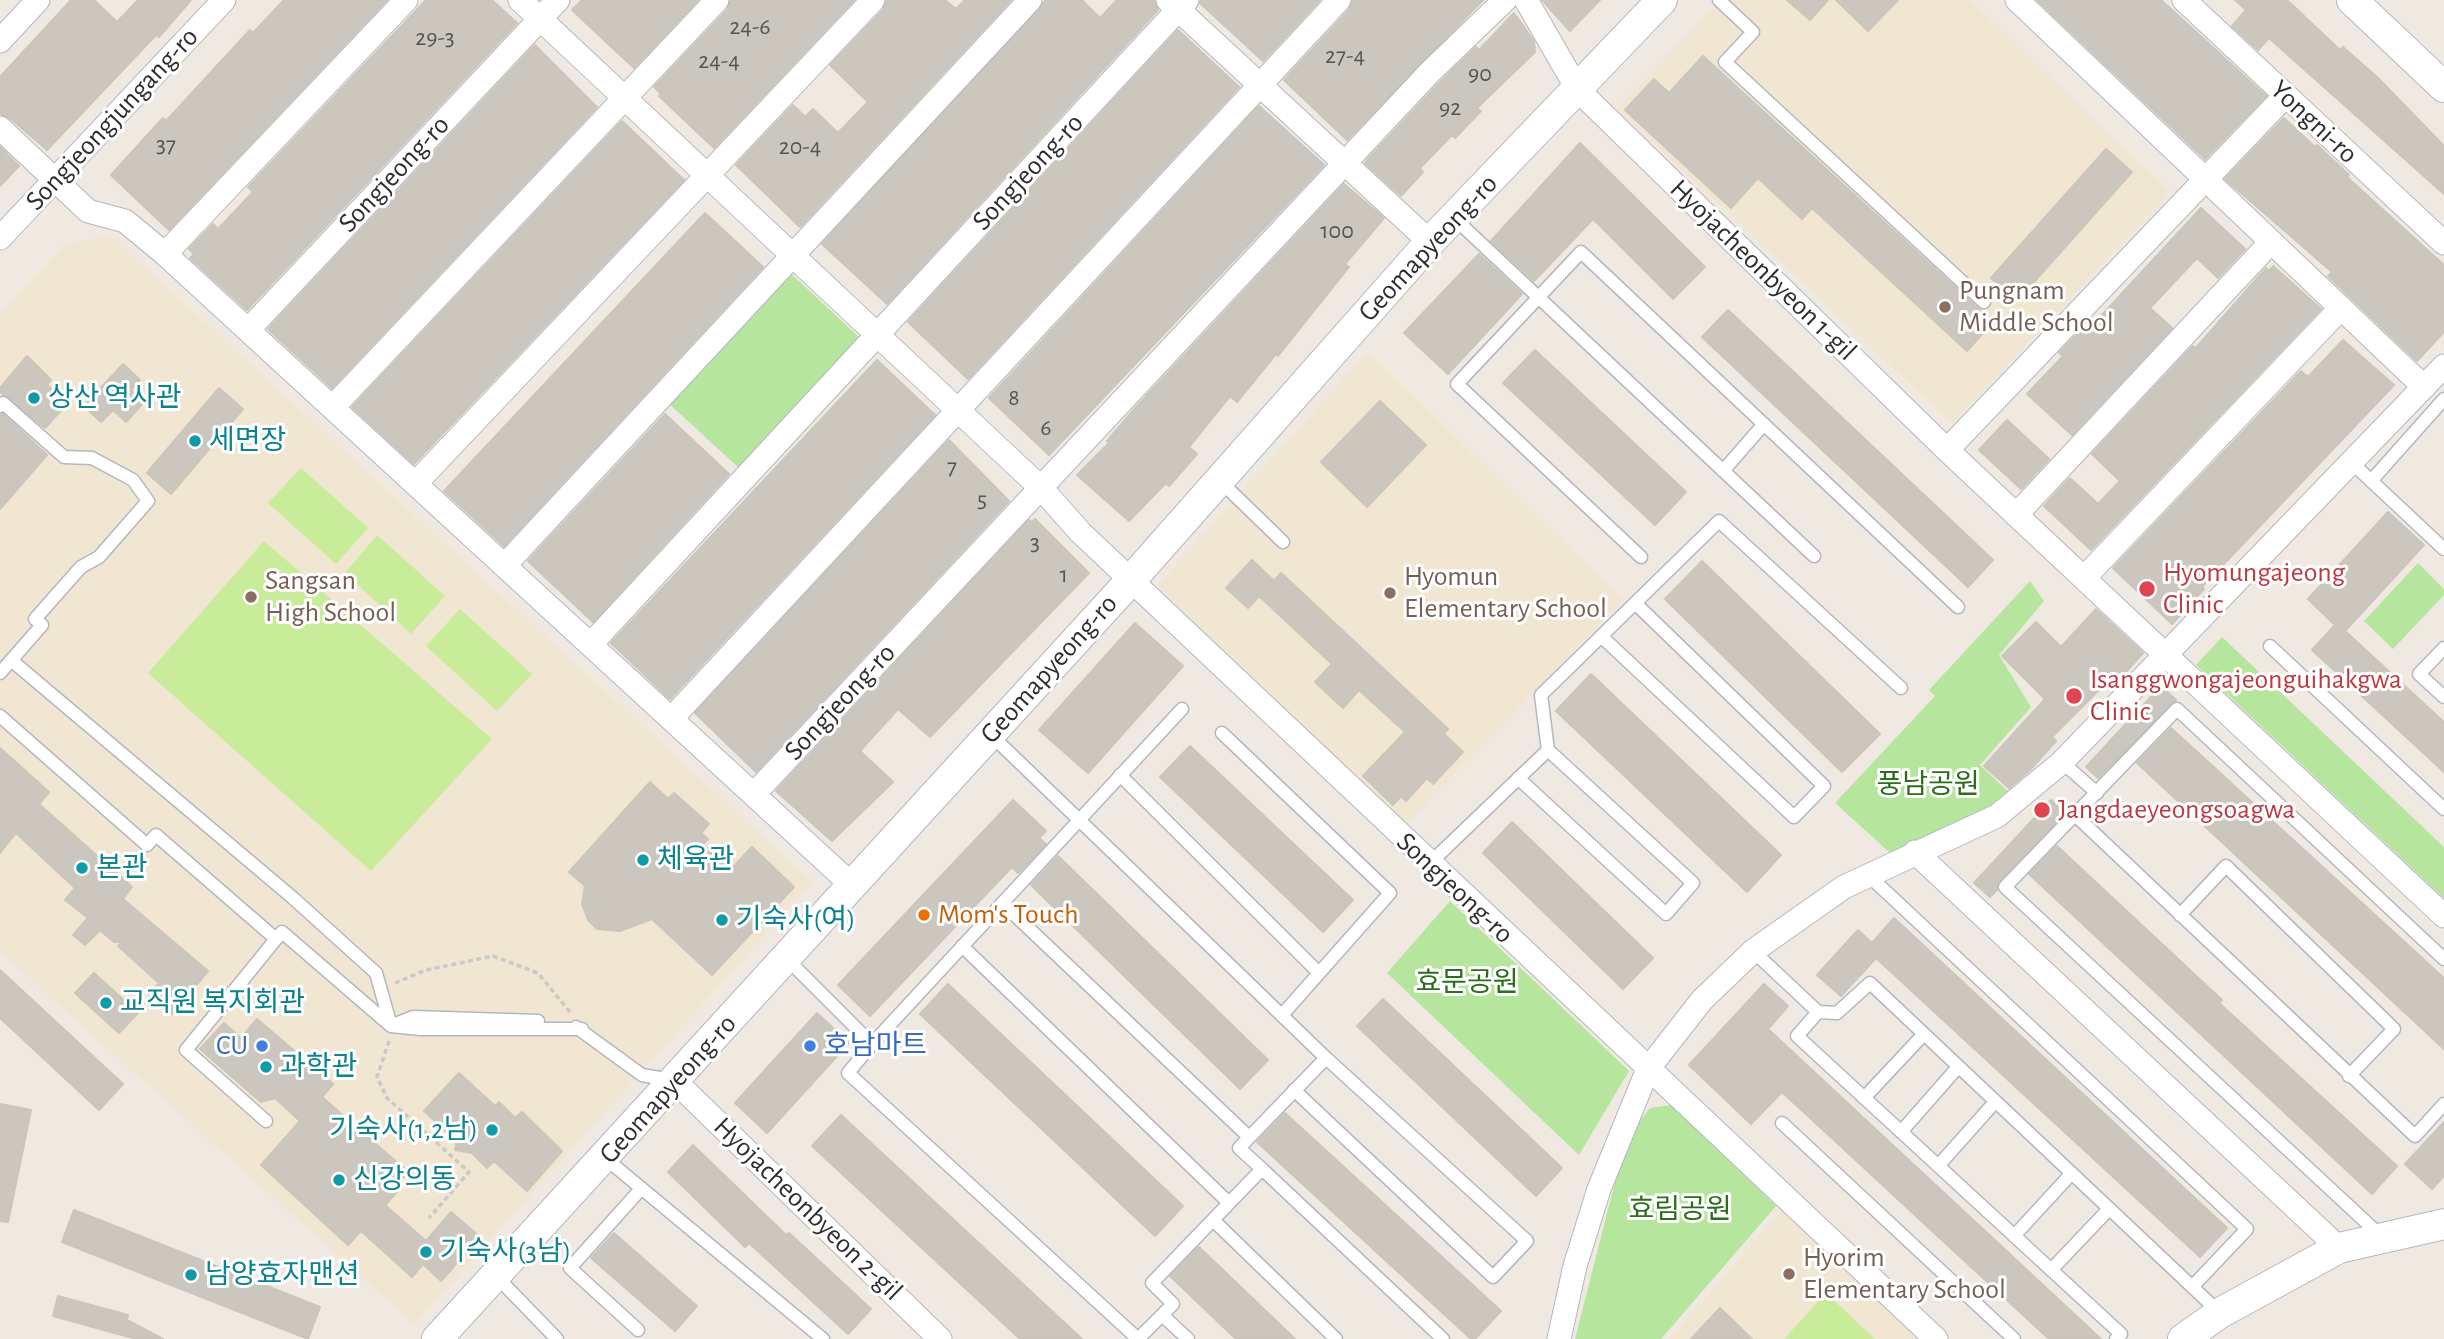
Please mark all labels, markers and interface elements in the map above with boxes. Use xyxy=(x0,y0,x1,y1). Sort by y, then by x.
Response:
house number: 24-6 xyxy=(729,13,771,41)
street label: Songjeongjungang-ro xyxy=(18,20,206,218)
house number: 29-3 xyxy=(415,24,455,52)
house number: 27-4 xyxy=(1325,42,1365,70)
house number: 24-4 xyxy=(698,47,740,75)
house number: 90 xyxy=(1468,60,1492,88)
street label: Yongni-ro xyxy=(2263,73,2365,171)
house number: 92 xyxy=(1439,94,1461,122)
street label: Songjeong-ro xyxy=(965,106,1091,238)
street label: Songjeong-ro xyxy=(331,108,457,240)
house number: 37 xyxy=(156,131,176,159)
house number: 20-4 xyxy=(779,133,821,161)
street label: Geomapyeong-ro xyxy=(1351,167,1505,329)
street label: Hyojacheonbyeon 1-gil xyxy=(1663,172,1863,368)
house number: 100 xyxy=(1320,217,1354,245)
place label: Pungnam Middle School xyxy=(1959,274,2114,340)
marker: Pungnam Middle School xyxy=(1937,299,1953,315)
place label: 상산 역사관 xyxy=(48,381,181,415)
house number: 8 xyxy=(1008,384,1020,412)
marker: 상산 역사관 xyxy=(26,390,42,406)
house number: 6 xyxy=(1040,414,1052,442)
place label: 세면장 xyxy=(209,424,286,458)
marker: 세면장 xyxy=(187,433,203,449)
house number: 7 xyxy=(947,453,957,481)
house number: 5 xyxy=(977,486,987,514)
house number: 3 xyxy=(1030,529,1040,557)
place label: Hyomungajeong Clinic xyxy=(2163,556,2345,622)
place label: Hyomun Elementary School xyxy=(1404,560,1607,626)
house number: 1 xyxy=(1060,561,1068,589)
place label: Sangsan High School xyxy=(265,564,396,630)
marker: Hyomungajeong Clinic xyxy=(2137,579,2157,599)
marker: Hyomun Elementary School xyxy=(1382,585,1398,601)
street label: Geomapyeong-ro xyxy=(973,587,1125,751)
marker: Sangsan High School xyxy=(243,589,259,605)
street label: Songjeong-ro xyxy=(777,636,903,768)
place label: Isanggwongajeonguihakgwa Clinic xyxy=(2090,663,2402,729)
marker: Isanggwongajeonguihakgwa Clinic xyxy=(2064,686,2084,706)
park label: 풍남공원 xyxy=(1876,768,1980,802)
place label: Jangdaeyeongsoagwa xyxy=(2058,793,2295,827)
marker: Jangdaeyeongsoagwa xyxy=(2032,800,2052,820)
street label: Songjeong-ro xyxy=(1389,825,1521,951)
place label: 체육관 xyxy=(657,843,734,877)
place label: 본관 xyxy=(96,851,148,885)
marker: 체육관 xyxy=(635,852,651,868)
marker: 본관 xyxy=(74,860,90,876)
place label: Mom's Touch xyxy=(938,898,1078,932)
place label: 기숙사(여) xyxy=(736,903,856,937)
marker: Mom's Touch xyxy=(916,907,932,923)
marker: 기숙사(여) xyxy=(714,912,730,928)
park label: 효문공원 xyxy=(1415,966,1519,1000)
place label: 교직원 복지회관 xyxy=(120,986,305,1020)
marker: 교직원 복지회관 xyxy=(98,995,114,1011)
street label: Geomapyeong-ro xyxy=(592,1007,744,1171)
place label: CU xyxy=(216,1029,248,1063)
place label: 호남마트 xyxy=(824,1029,927,1063)
marker: CU xyxy=(254,1038,270,1054)
marker: 호남마트 xyxy=(802,1038,818,1054)
place label: 과학관 xyxy=(280,1050,357,1084)
marker: 과학관 xyxy=(258,1059,274,1075)
street label: Hyojacheonbyeon 2-gil xyxy=(706,1110,910,1308)
place label: 기숙사(1,2남) xyxy=(330,1113,478,1147)
marker: 기숙사(1,2남) xyxy=(484,1122,500,1138)
place label: 신강의동 xyxy=(353,1163,456,1197)
marker: 신강의동 xyxy=(331,1172,347,1188)
park label: 효림공원 xyxy=(1628,1193,1732,1227)
place label: 기숙사(3남) xyxy=(440,1235,571,1269)
place label: Hyorim Elementary School xyxy=(1803,1241,2006,1307)
marker: 기숙사(3남) xyxy=(418,1244,434,1260)
place label: 남양효자맨션 xyxy=(205,1258,360,1292)
marker: Hyorim Elementary School xyxy=(1781,1266,1797,1282)
marker: 남양효자맨션 xyxy=(183,1267,199,1283)

